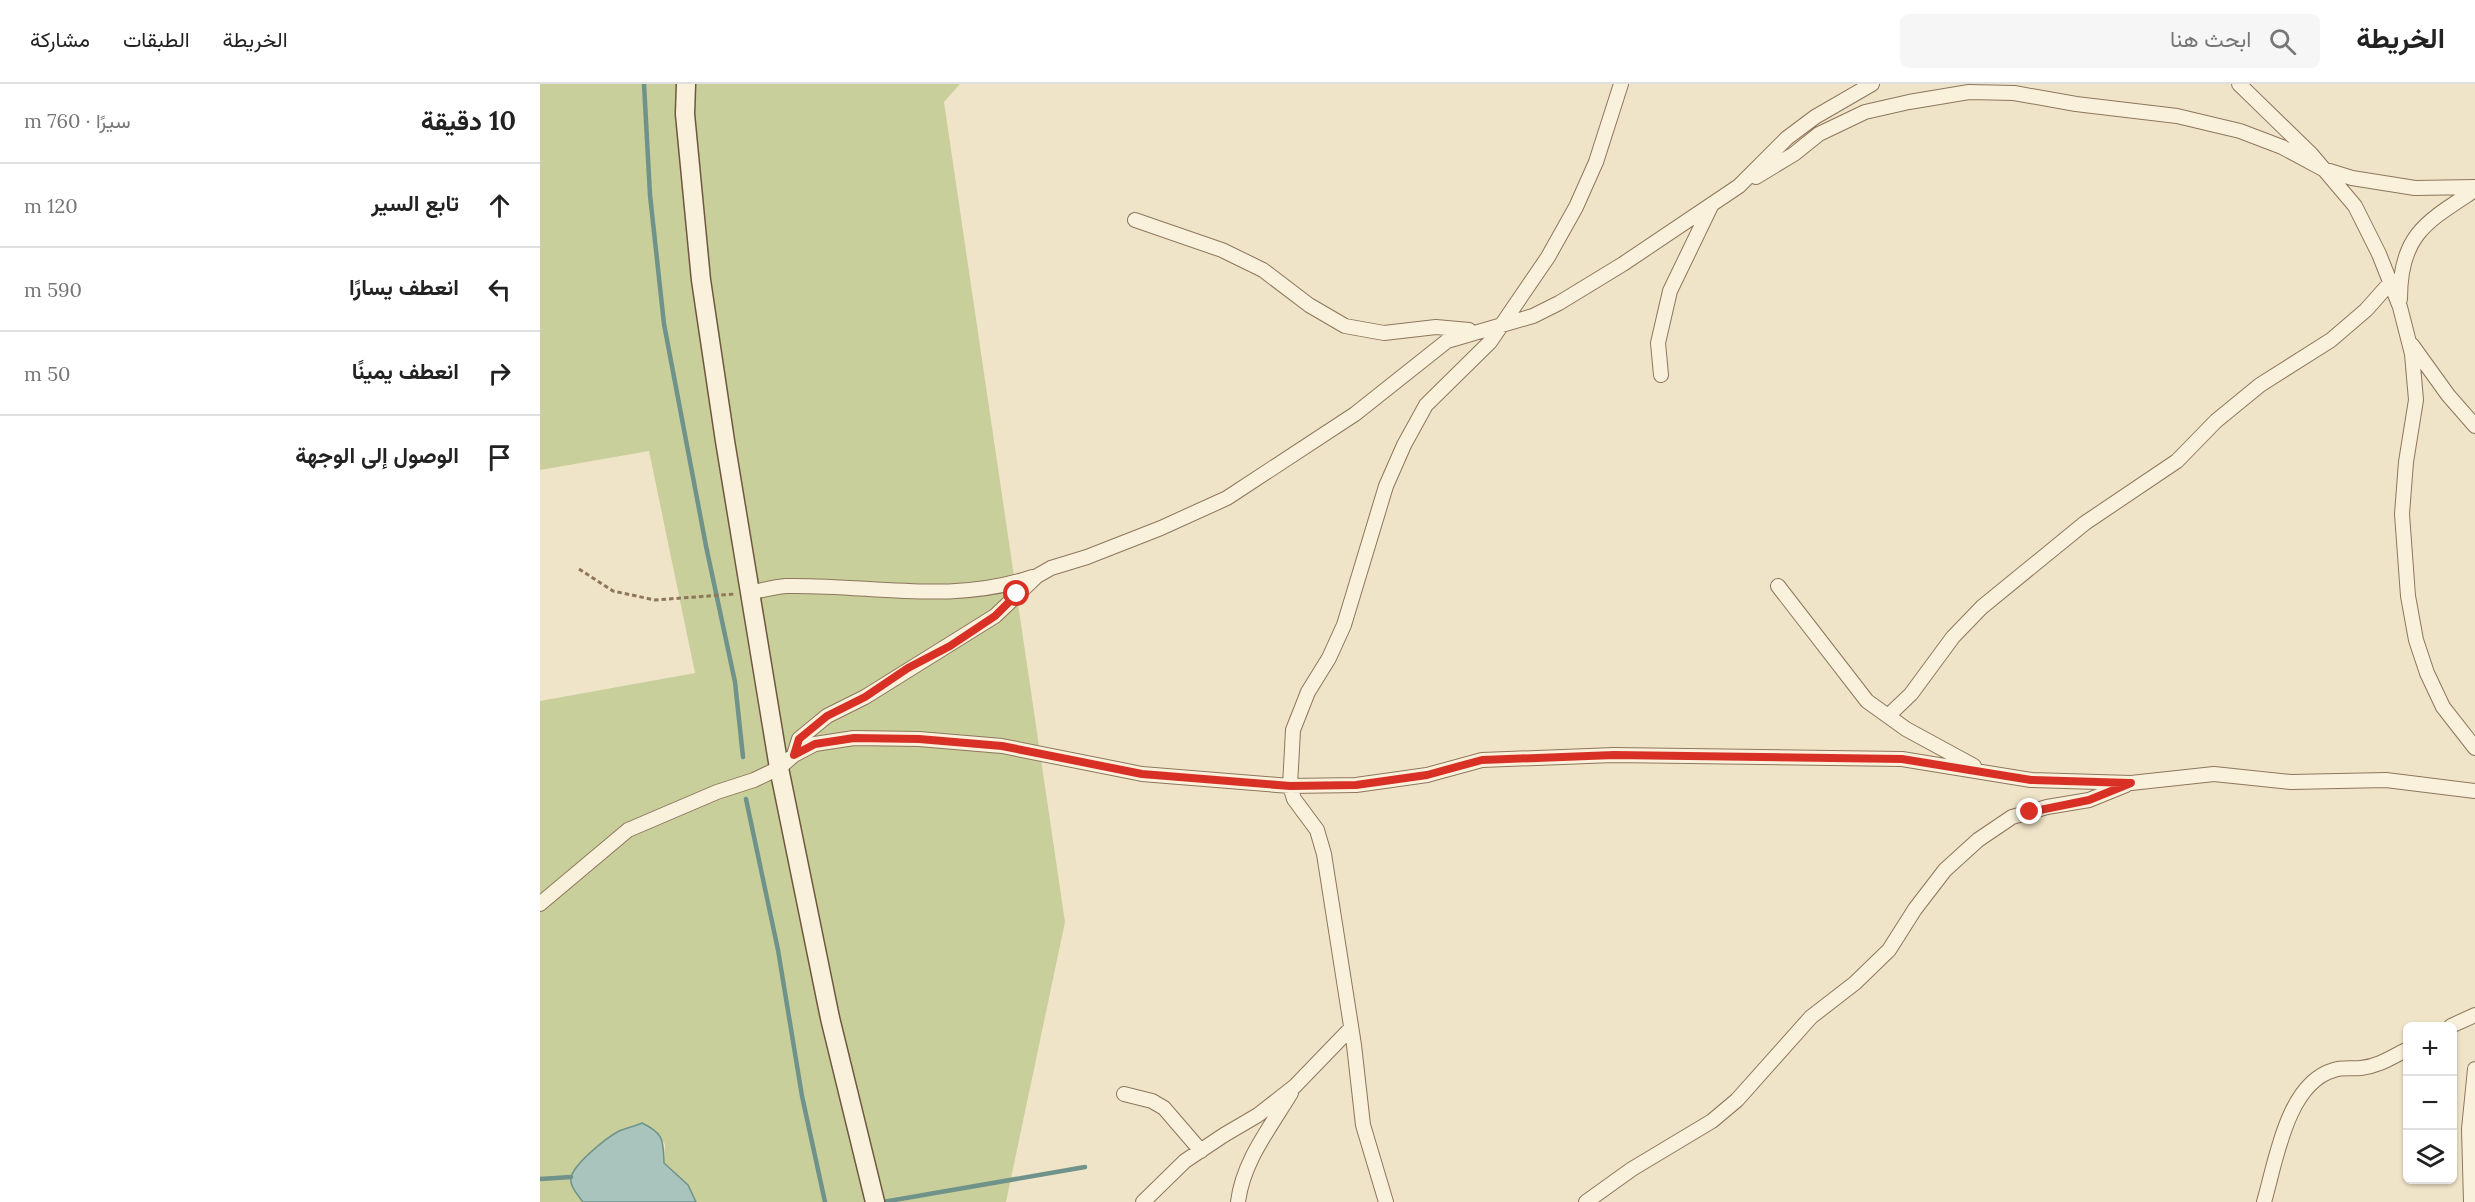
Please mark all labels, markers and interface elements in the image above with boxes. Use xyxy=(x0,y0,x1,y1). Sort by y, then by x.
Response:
search box xyxy=(1900,14,2320,68)
text: الخريطة xyxy=(2356,20,2445,56)
text: ابحث هنا xyxy=(2170,25,2251,53)
icon: search xyxy=(2266,25,2299,58)
text: مشاركة xyxy=(30,26,90,53)
text: الطبقات xyxy=(123,26,190,53)
text: الخريطة xyxy=(223,26,288,53)
text: 10 دقيقة xyxy=(421,104,516,137)
text: سيرًا · 760 m xyxy=(24,108,131,133)
text: تابع السير xyxy=(371,189,459,217)
icon: ahead xyxy=(483,189,516,222)
text: 120 m xyxy=(24,193,78,218)
text: انعطف يسارًا xyxy=(349,273,459,301)
icon: left xyxy=(483,273,516,306)
text: 590 m xyxy=(24,277,82,302)
text: انعطف يمينًا xyxy=(352,357,459,385)
icon: right xyxy=(483,357,516,390)
text: 50 m xyxy=(24,361,70,386)
text: الوصول إلى الوجهة xyxy=(295,441,459,469)
icon: arrive xyxy=(483,441,516,474)
route start xyxy=(1003,580,1029,606)
route end xyxy=(2016,798,2042,824)
map controls xyxy=(2403,1022,2457,1184)
button: + xyxy=(2403,1022,2457,1076)
button: − xyxy=(2403,1076,2457,1130)
button: layers xyxy=(2403,1130,2457,1184)

